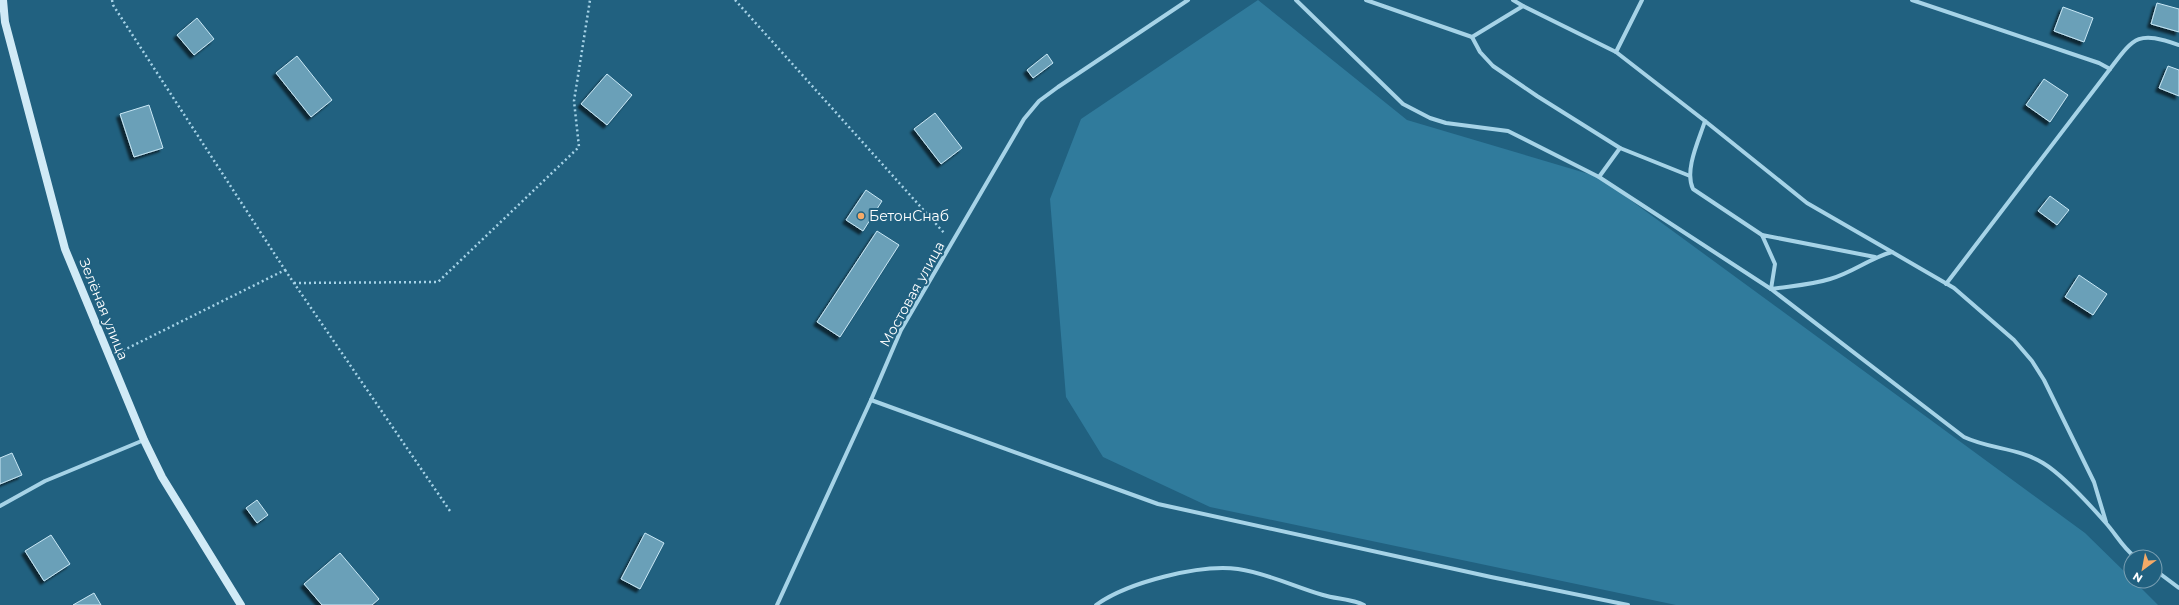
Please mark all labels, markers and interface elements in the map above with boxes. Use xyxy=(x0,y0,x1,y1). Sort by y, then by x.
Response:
place label: БетонСнаб xyxy=(869,207,949,225)
marker: БетонСнаб xyxy=(856,211,866,221)
street label: Мостовая улица xyxy=(876,238,948,350)
street label: Зелёная улица xyxy=(75,255,133,363)
north arrow xyxy=(2123,549,2163,589)
text: N xyxy=(2130,569,2145,586)

